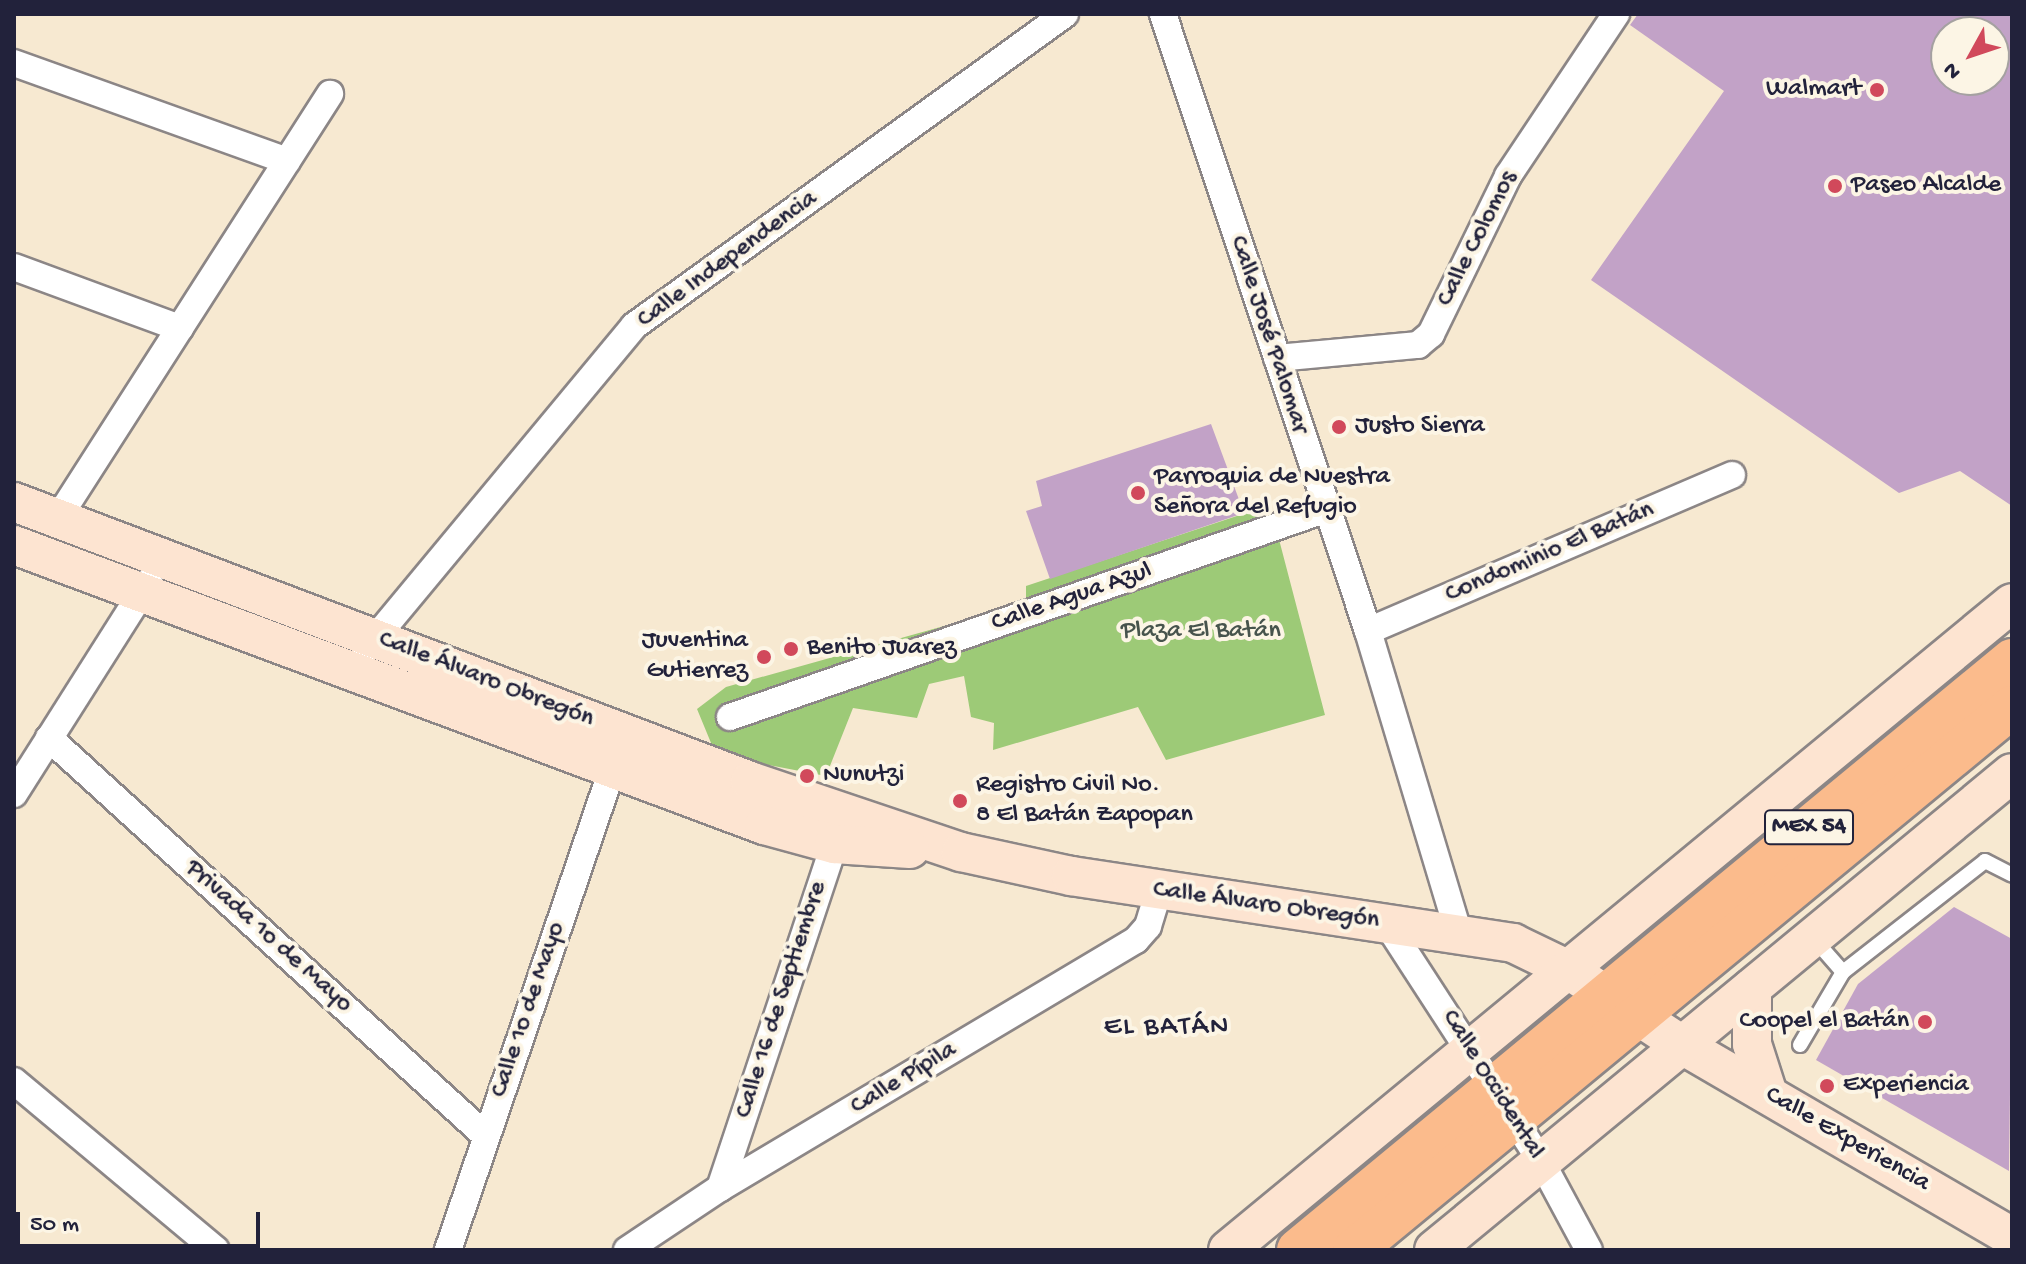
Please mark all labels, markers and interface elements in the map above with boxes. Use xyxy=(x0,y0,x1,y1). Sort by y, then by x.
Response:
north arrow xyxy=(1930,16,2010,96)
text: N xyxy=(1939,56,1968,84)
place label: Walmart xyxy=(1766,74,1861,106)
marker: Walmart xyxy=(1868,81,1886,99)
street label: Calle Colomos xyxy=(1431,166,1525,312)
place label: Paseo Alcalde xyxy=(1851,170,2001,202)
marker: Paseo Alcalde xyxy=(1826,177,1844,195)
street label: Calle Independencia xyxy=(632,184,824,336)
street label: Calle José Palomar xyxy=(1221,232,1315,438)
place label: Justo Sierra xyxy=(1355,411,1485,443)
marker: Justo Sierra xyxy=(1330,418,1348,436)
place label: Parroquia de Nuestra Señora del Refugio xyxy=(1154,462,1390,524)
marker: Parroquia de Nuestra Señora del Refugio xyxy=(1129,484,1147,502)
street label: Condominio El Batán xyxy=(1441,495,1659,611)
street label: Calle Agua Azul xyxy=(988,556,1156,640)
park label: Plaza El Batán xyxy=(1121,616,1281,648)
street label: Calle Álvaro Obregón xyxy=(374,625,598,735)
place label: Juventina Gutierrez xyxy=(642,626,748,688)
place label: Benito Juarez xyxy=(807,633,956,665)
marker: Benito Juarez xyxy=(782,640,800,658)
marker: Juventina Gutierrez xyxy=(755,648,773,666)
place label: Nunutzi xyxy=(823,760,904,792)
marker: Nunutzi xyxy=(798,767,816,785)
place label: Registro Civil No. 8 El Batán Zapopan xyxy=(976,770,1193,832)
marker: Registro Civil No. 8 El Batán Zapopan xyxy=(951,792,969,810)
road number: MEX 54 xyxy=(1763,807,1855,847)
street label: Privada 1o de Mayo xyxy=(178,854,358,1020)
street label: Calle Álvaro Obregón xyxy=(1151,875,1381,937)
street label: Calle 16 de Septiembre xyxy=(729,878,835,1122)
street label: Calle 1o de Mayo xyxy=(484,918,574,1102)
street label: Calle Occidental xyxy=(1434,1005,1550,1165)
place label: Coopel el Batán xyxy=(1739,1006,1909,1038)
district label: EL BATÁN xyxy=(1104,1011,1230,1045)
marker: Coopel el Batán xyxy=(1916,1013,1934,1031)
street label: Calle Pípila xyxy=(845,1035,963,1123)
place label: Experiencia xyxy=(1843,1070,1969,1102)
marker: Experiencia xyxy=(1818,1077,1836,1095)
street label: Calle Experiencia xyxy=(1759,1080,1935,1200)
scale bar xyxy=(20,1196,264,1246)
text: 50 m xyxy=(30,1211,79,1240)

